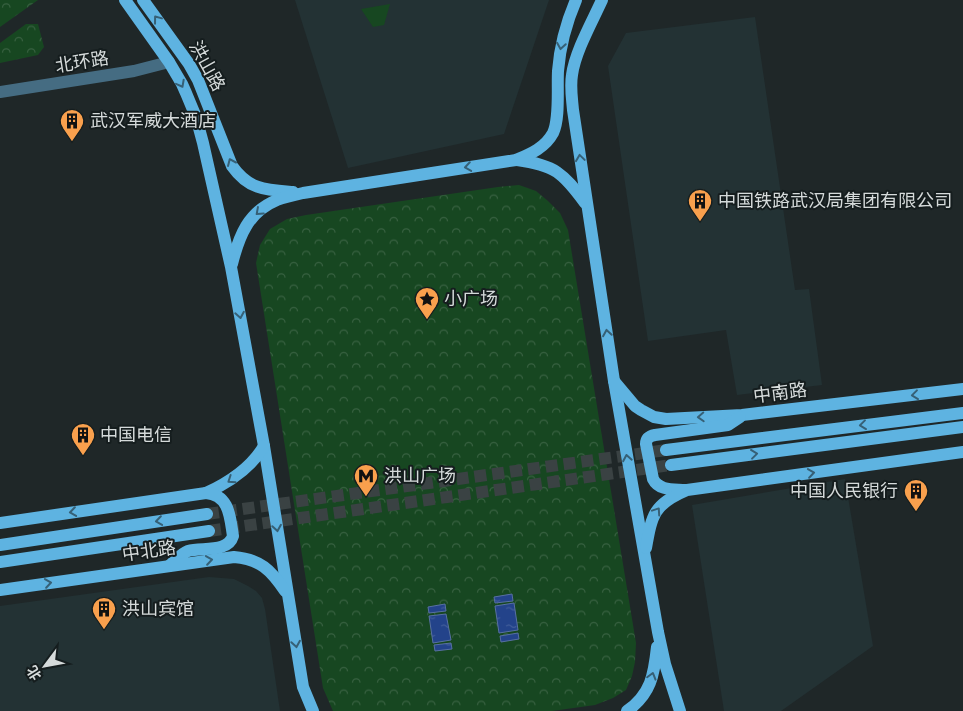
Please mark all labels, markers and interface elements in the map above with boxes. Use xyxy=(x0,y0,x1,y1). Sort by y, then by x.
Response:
one-way arrow xyxy=(154,15,163,25)
street label: 洪山路 xyxy=(184,35,233,95)
one-way arrow xyxy=(557,42,567,51)
street label: 北环路 xyxy=(53,43,110,77)
one-way arrow xyxy=(175,78,185,87)
place label: 武汉军威大酒店 xyxy=(90,106,216,132)
building icon: 武汉军威大酒店 xyxy=(59,108,85,142)
one-way arrow xyxy=(575,153,586,161)
one-way arrow xyxy=(227,158,238,167)
one-way arrow xyxy=(463,162,472,172)
place label: 中国铁路武汉局集团有限公司 xyxy=(718,186,952,212)
building icon: 中国铁路武汉局集团有限公司 xyxy=(687,188,713,222)
one-way arrow xyxy=(256,206,265,215)
place label: 小广场 xyxy=(444,284,498,310)
place icon: 小广场 xyxy=(414,286,440,320)
one-way arrow xyxy=(235,311,245,320)
one-way arrow xyxy=(602,329,612,337)
street label: 中南路 xyxy=(751,375,808,407)
one-way arrow xyxy=(910,389,918,400)
one-way arrow xyxy=(697,412,705,423)
one-way arrow xyxy=(858,419,866,430)
place label: 中国电信 xyxy=(100,420,172,446)
building icon: 中国电信 xyxy=(70,422,96,456)
one-way arrow xyxy=(751,449,759,460)
one-way arrow xyxy=(623,453,633,462)
place label: 洪山广场 xyxy=(384,461,456,487)
metro station icon: 洪山广场 xyxy=(353,463,379,497)
one-way arrow xyxy=(807,469,815,479)
one-way arrow xyxy=(227,474,236,483)
place label: 中国人民银行 xyxy=(790,476,898,502)
building icon: 中国人民银行 xyxy=(903,478,929,512)
one-way arrow xyxy=(69,506,77,517)
one-way arrow xyxy=(651,507,660,517)
one-way arrow xyxy=(155,515,163,526)
one-way arrow xyxy=(272,524,282,533)
street label: 中北路 xyxy=(120,532,177,566)
one-way arrow xyxy=(205,555,213,566)
one-way arrow xyxy=(44,579,53,589)
place label: 洪山宾馆 xyxy=(122,594,194,620)
building icon: 洪山宾馆 xyxy=(91,596,117,630)
one-way arrow xyxy=(290,639,300,648)
north arrow xyxy=(20,641,70,691)
text: 北 xyxy=(21,662,45,685)
one-way arrow xyxy=(647,672,657,680)

